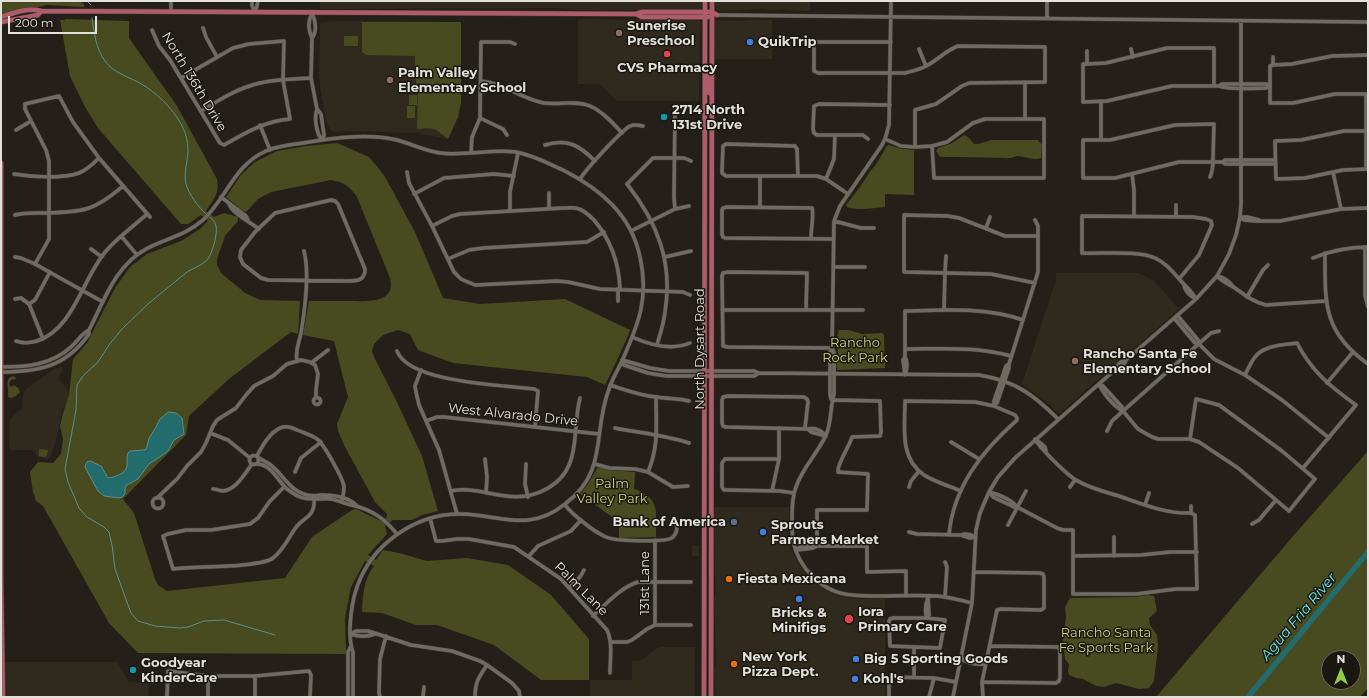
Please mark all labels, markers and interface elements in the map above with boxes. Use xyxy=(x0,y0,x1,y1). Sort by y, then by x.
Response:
scale bar xyxy=(10,8,99,34)
text: 200 m xyxy=(15,15,54,30)
place label: Sunerise Preschool xyxy=(627,18,695,49)
marker: Sunerise Preschool xyxy=(614,28,624,38)
street label: North 136th Drive xyxy=(158,30,230,134)
place label: QuikTrip xyxy=(758,34,817,50)
marker: QuikTrip xyxy=(745,37,755,47)
marker: CVS Pharmacy xyxy=(662,49,672,59)
place label: CVS Pharmacy xyxy=(617,60,717,76)
place label: Palm Valley Elementary School xyxy=(398,65,526,96)
marker: Palm Valley Elementary School xyxy=(385,75,395,85)
place label: 2714 North 131st Drive xyxy=(672,102,745,133)
marker: 2714 North 131st Drive xyxy=(659,112,669,122)
street label: North Dysart Road xyxy=(692,288,708,410)
park label: Rancho Rock Park xyxy=(822,335,888,366)
place label: Rancho Santa Fe Elementary School xyxy=(1083,346,1211,377)
marker: Rancho Santa Fe Elementary School xyxy=(1070,356,1080,366)
street label: West Alvarado Drive xyxy=(447,400,579,430)
park label: Palm Valley Park xyxy=(577,476,647,507)
place label: Bank of America xyxy=(613,514,726,530)
marker: Bank of America xyxy=(729,517,739,527)
place label: Sprouts Farmers Market xyxy=(771,517,879,548)
marker: Sprouts Farmers Market xyxy=(758,527,768,537)
street label: 131st Lane xyxy=(637,551,653,615)
street label: Palm Lane xyxy=(551,559,611,619)
water label: Agua Fria River xyxy=(1258,570,1340,664)
place label: Fiesta Mexicana xyxy=(737,571,846,587)
marker: Fiesta Mexicana xyxy=(724,574,734,584)
marker: Bricks & Minifigs xyxy=(794,594,804,604)
place label: Iora Primary Care xyxy=(858,604,947,635)
place label: Bricks & Minifigs xyxy=(771,605,827,636)
marker: Iora Primary Care xyxy=(843,613,855,625)
park label: Rancho Santa Fe Sports Park xyxy=(1059,625,1153,656)
place label: New York Pizza Dept. xyxy=(742,649,818,680)
north arrow xyxy=(1321,650,1361,690)
place label: Big 5 Sporting Goods xyxy=(864,651,1008,667)
text: N xyxy=(1337,652,1345,666)
marker: Big 5 Sporting Goods xyxy=(851,654,861,664)
place label: Goodyear KinderCare xyxy=(141,655,217,686)
marker: New York Pizza Dept. xyxy=(729,659,739,669)
marker: Goodyear KinderCare xyxy=(128,665,138,675)
place label: Kohl's xyxy=(863,671,904,687)
marker: Kohl's xyxy=(850,674,860,684)

